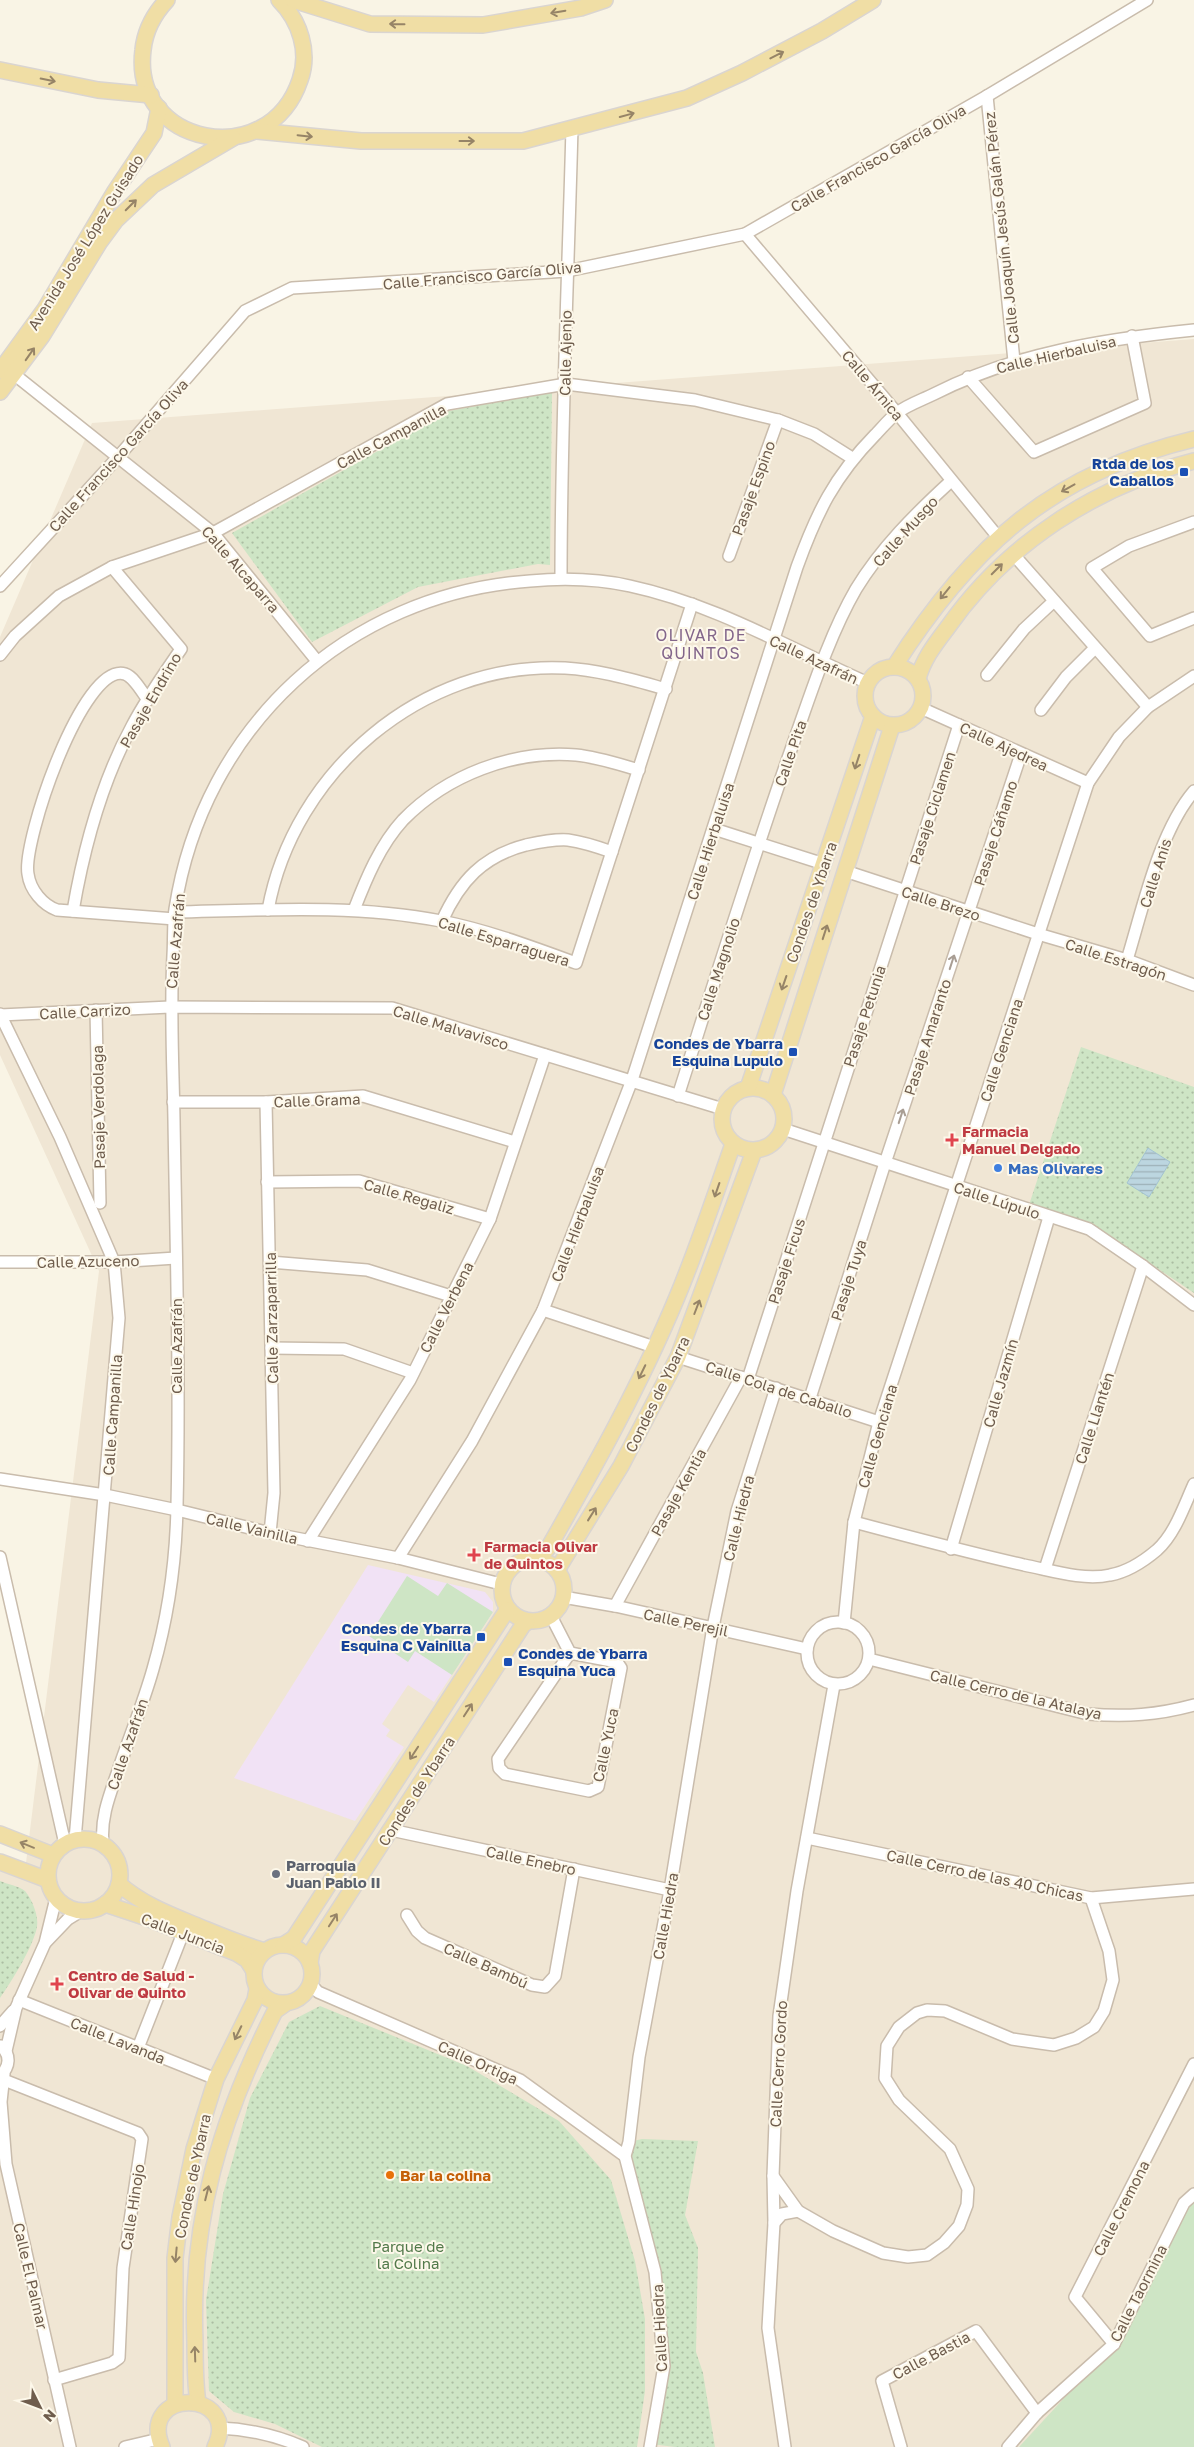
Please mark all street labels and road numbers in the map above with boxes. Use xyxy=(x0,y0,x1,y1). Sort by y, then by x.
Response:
street label: Calle Francisco García Oliva xyxy=(787,100,969,216)
street label: Calle Joaquín Jesús Galán Pérez xyxy=(980,111,1022,345)
street label: Avenida José López Guisado xyxy=(23,151,147,333)
street label: Calle Francisco García Oliva xyxy=(382,257,582,293)
street label: Calle Ajenjo xyxy=(555,310,575,396)
street label: Calle Hierbaluisa xyxy=(994,331,1118,377)
street label: Calle Árnica xyxy=(838,346,908,424)
street label: Calle Francisco García Oliva xyxy=(45,375,191,535)
street label: Calle Campanilla xyxy=(333,400,449,472)
street label: Pasaje Espino xyxy=(728,438,778,538)
street label: Calle Musgo xyxy=(869,492,941,570)
street label: Calle Alcaparra xyxy=(198,522,284,616)
street label: Calle Azafrán xyxy=(767,631,861,687)
street label: Pasaje Endrino xyxy=(116,649,184,751)
street label: Calle Pita xyxy=(770,717,810,789)
street label: Calle Ajedrea xyxy=(957,718,1051,774)
street label: Pasaje Ciclamen xyxy=(905,749,959,867)
street label: Pasaje Cáñamo xyxy=(969,778,1021,888)
street label: Calle Hierbaluisa xyxy=(683,780,737,902)
street label: Calle Anis xyxy=(1135,836,1175,910)
street label: Condes de Ybarra xyxy=(782,839,840,965)
street label: Calle Brezo xyxy=(899,882,983,924)
street label: Calle Azafrán xyxy=(162,893,188,989)
street label: Calle Esparraguera xyxy=(436,912,572,970)
street label: Calle Magnolio xyxy=(693,915,743,1023)
street label: Calle Estragón xyxy=(1063,934,1169,984)
street label: Pasaje Petunia xyxy=(839,963,889,1069)
street label: Pasaje Amaranto xyxy=(900,977,954,1097)
street label: Calle Genciana xyxy=(976,996,1026,1104)
street label: Calle Carrizo xyxy=(39,1000,131,1022)
street label: Calle Malvavisco xyxy=(391,1001,511,1053)
street label: Pasaje Verdolaga xyxy=(88,1045,108,1169)
street label: Calle Grama xyxy=(273,1089,361,1111)
street label: Calle Hierbaluisa xyxy=(547,1164,607,1284)
street label: Calle Regaliz xyxy=(362,1174,457,1218)
street label: Calle Lúpulo xyxy=(951,1178,1043,1222)
street label: Pasaje Ficus xyxy=(764,1216,808,1306)
street label: Pasaje Tuya xyxy=(826,1237,870,1323)
street label: Calle Azuceno xyxy=(37,1251,139,1271)
street label: Calle Zarzaparrilla xyxy=(261,1252,281,1384)
street label: Calle Verbena xyxy=(415,1258,477,1356)
street label: Calle Azafrán xyxy=(167,1298,185,1394)
street label: Condes de Ybarra xyxy=(621,1333,693,1455)
street label: Calle Jazmín xyxy=(979,1337,1021,1429)
street label: Calle Campanilla xyxy=(99,1354,125,1476)
street label: Calle Cola de Caballo xyxy=(703,1357,855,1421)
street label: Calle Llantén xyxy=(1071,1370,1117,1466)
street label: Calle Genciana xyxy=(854,1382,900,1490)
street label: Pasaje Kentia xyxy=(647,1445,709,1539)
street label: Calle Hiedra xyxy=(719,1473,757,1563)
street label: Calle Vainilla xyxy=(204,1509,300,1547)
street label: Calle Perejil xyxy=(642,1604,730,1640)
street label: Calle Cerro de la Atalaya xyxy=(928,1665,1104,1723)
street label: Calle Azafrán xyxy=(103,1696,151,1792)
street label: Calle Yuca xyxy=(588,1706,622,1784)
street label: Condes de Ybarra xyxy=(374,1733,458,1849)
street label: Calle Enebro xyxy=(484,1842,578,1878)
street label: Calle Cerro de las 40 Chicas xyxy=(885,1845,1085,1905)
street label: Calle Hiedra xyxy=(648,1871,682,1961)
street label: Calle Juncia xyxy=(139,1909,227,1957)
street label: Calle Bambú xyxy=(441,1938,531,1992)
street label: Calle Cerro Gordo xyxy=(766,2000,790,2128)
street label: Calle Lavanda xyxy=(68,2013,168,2067)
street label: Calle Ortiga xyxy=(435,2036,521,2088)
street label: Condes de Ybarra xyxy=(170,2112,214,2240)
street label: Calle Cremona xyxy=(1089,2157,1153,2259)
street label: Calle Hinojo xyxy=(116,2163,148,2251)
street label: Calle El Palmar xyxy=(10,2221,52,2331)
street label: Calle Taormina xyxy=(1106,2241,1170,2345)
street label: Calle Hiedra xyxy=(648,2284,670,2372)
street label: Calle Bastia xyxy=(889,2327,973,2383)

